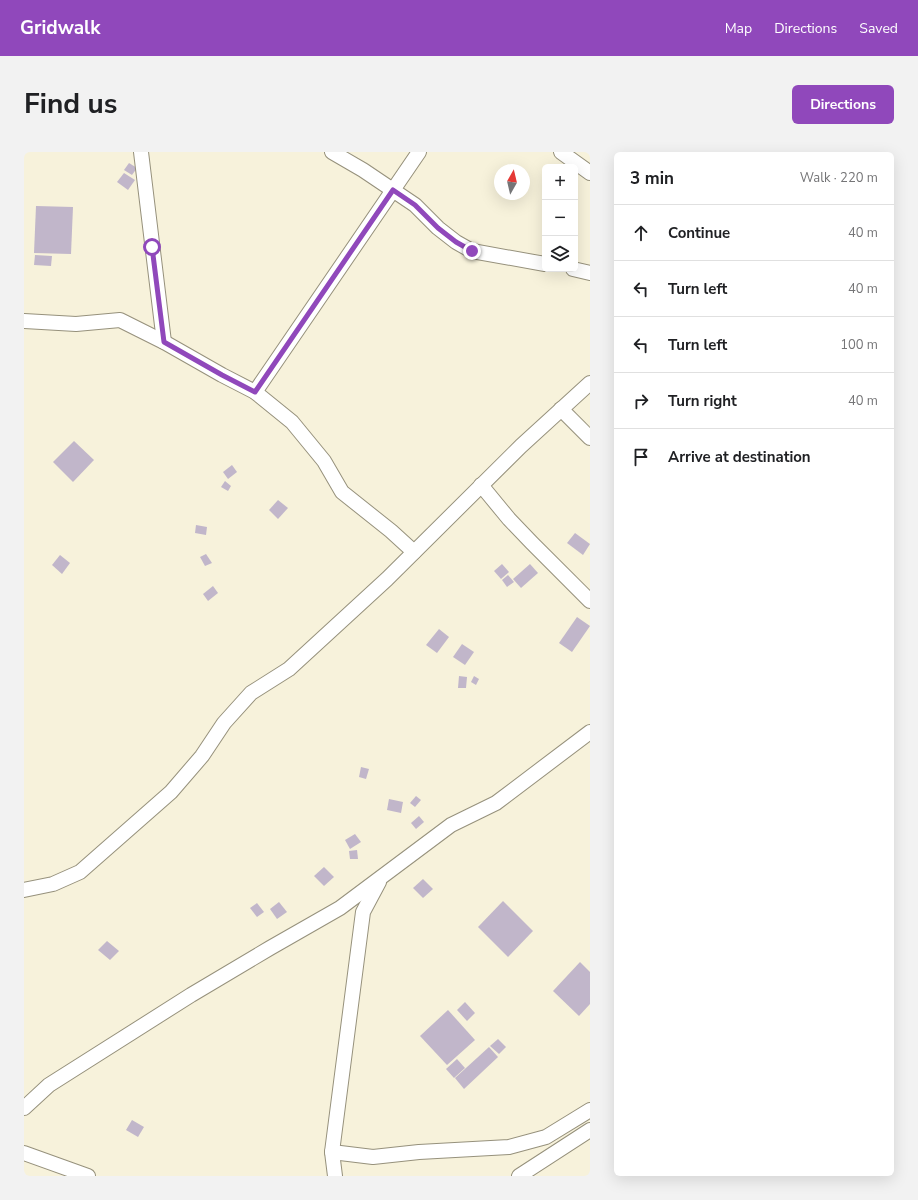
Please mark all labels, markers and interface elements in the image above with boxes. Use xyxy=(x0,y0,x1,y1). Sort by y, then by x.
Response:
text: Gridwalk xyxy=(20,15,100,41)
text: Map xyxy=(725,19,752,38)
text: Directions xyxy=(774,19,837,38)
text: Saved xyxy=(859,19,898,38)
text: Find us xyxy=(24,85,118,123)
button: Directions xyxy=(792,85,894,124)
north arrow xyxy=(494,164,530,200)
map controls xyxy=(542,164,578,272)
button: + xyxy=(542,164,578,200)
text: 3 min xyxy=(630,167,674,190)
text: Walk · 220 m xyxy=(800,169,878,187)
button: − xyxy=(542,200,578,236)
icon: ahead xyxy=(630,222,652,244)
text: Continue xyxy=(668,223,730,243)
text: 40 m xyxy=(848,224,878,242)
button: layers xyxy=(542,236,578,272)
route start xyxy=(143,238,161,256)
route end xyxy=(463,242,481,260)
icon: left xyxy=(630,278,652,300)
text: Turn left xyxy=(668,279,727,299)
text: 40 m xyxy=(848,280,878,298)
icon: left xyxy=(630,334,652,356)
text: Turn left xyxy=(668,335,727,355)
text: 100 m xyxy=(840,336,878,354)
icon: right xyxy=(630,390,652,412)
text: Turn right xyxy=(668,391,737,411)
text: 40 m xyxy=(848,392,878,410)
icon: arrive xyxy=(630,446,652,468)
text: Arrive at destination xyxy=(668,447,811,467)

